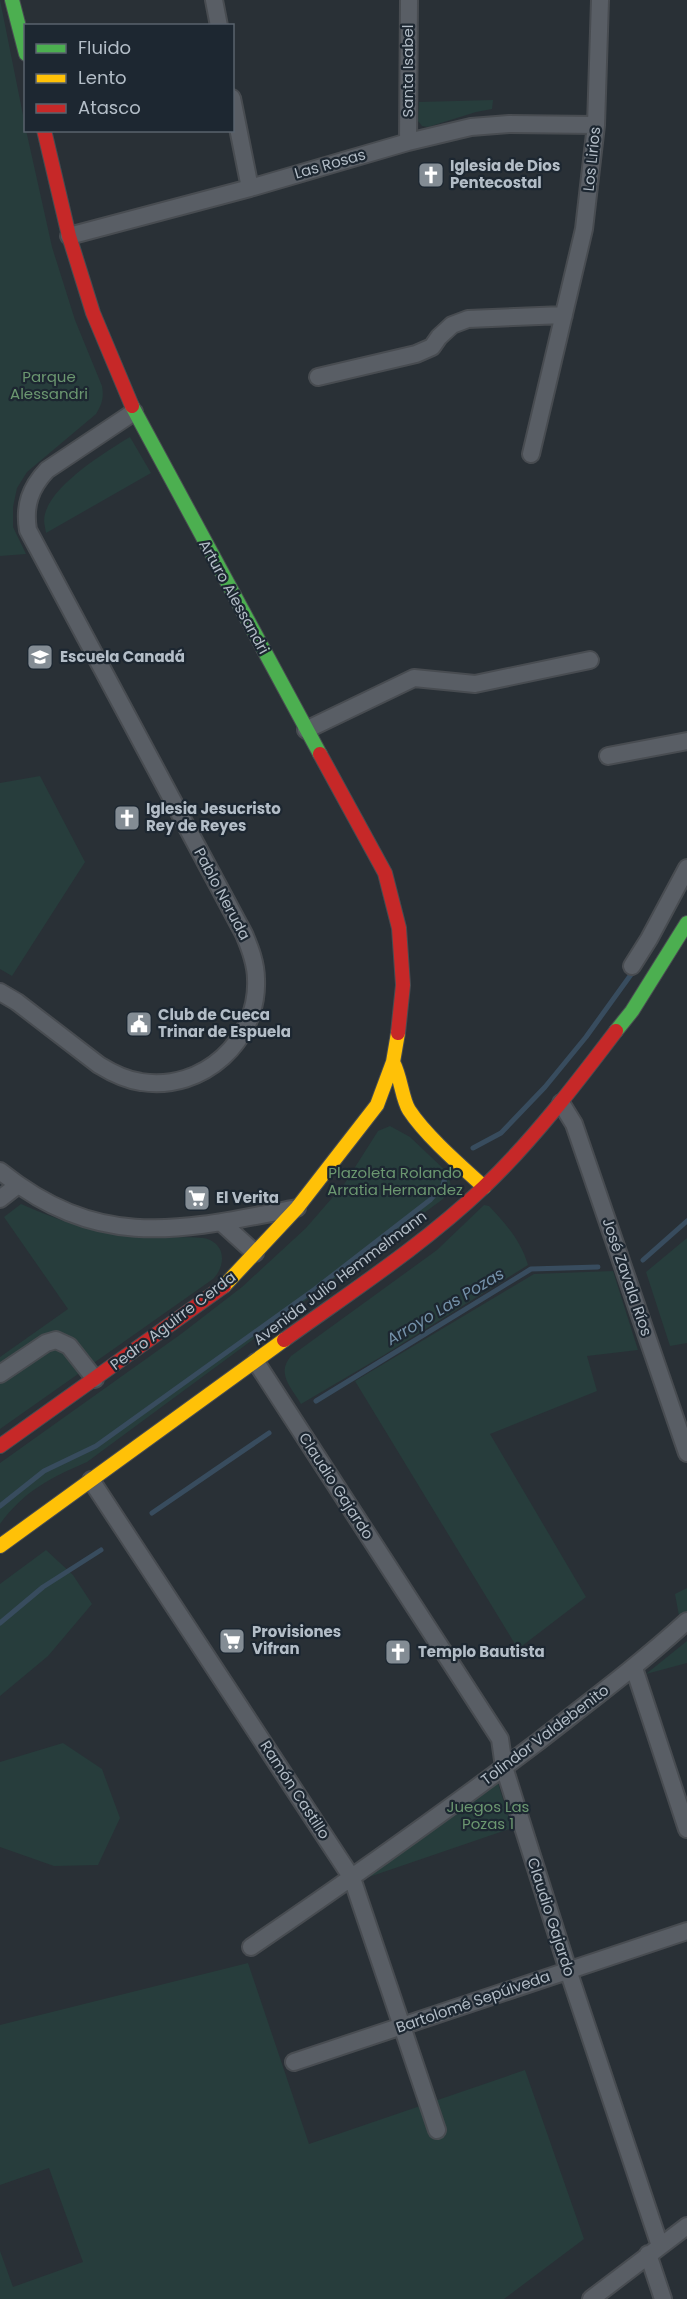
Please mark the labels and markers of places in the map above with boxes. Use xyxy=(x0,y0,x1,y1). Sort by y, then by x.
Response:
place label: Iglesia de Dios Pentecostal xyxy=(450,155,560,193)
church icon: Iglesia de Dios Pentecostal xyxy=(416,160,446,190)
school or university icon: Escuela Canadá xyxy=(25,642,55,672)
place label: Escuela Canadá xyxy=(60,646,185,667)
place label: Iglesia Jesucristo Rey de Reyes xyxy=(146,798,281,836)
church icon: Iglesia Jesucristo Rey de Reyes xyxy=(112,803,142,833)
place label: Club de Cueca Trinar de Espuela xyxy=(158,1004,291,1042)
public building icon: Club de Cueca Trinar de Espuela xyxy=(124,1009,154,1039)
supermarket icon: El Verita xyxy=(182,1183,212,1213)
place label: El Verita xyxy=(216,1187,279,1208)
place label: Provisiones Vifran xyxy=(252,1621,341,1659)
supermarket icon: Provisiones Vifran xyxy=(217,1626,247,1656)
church icon: Templo Bautista xyxy=(383,1637,413,1667)
place label: Templo Bautista xyxy=(418,1641,545,1662)

